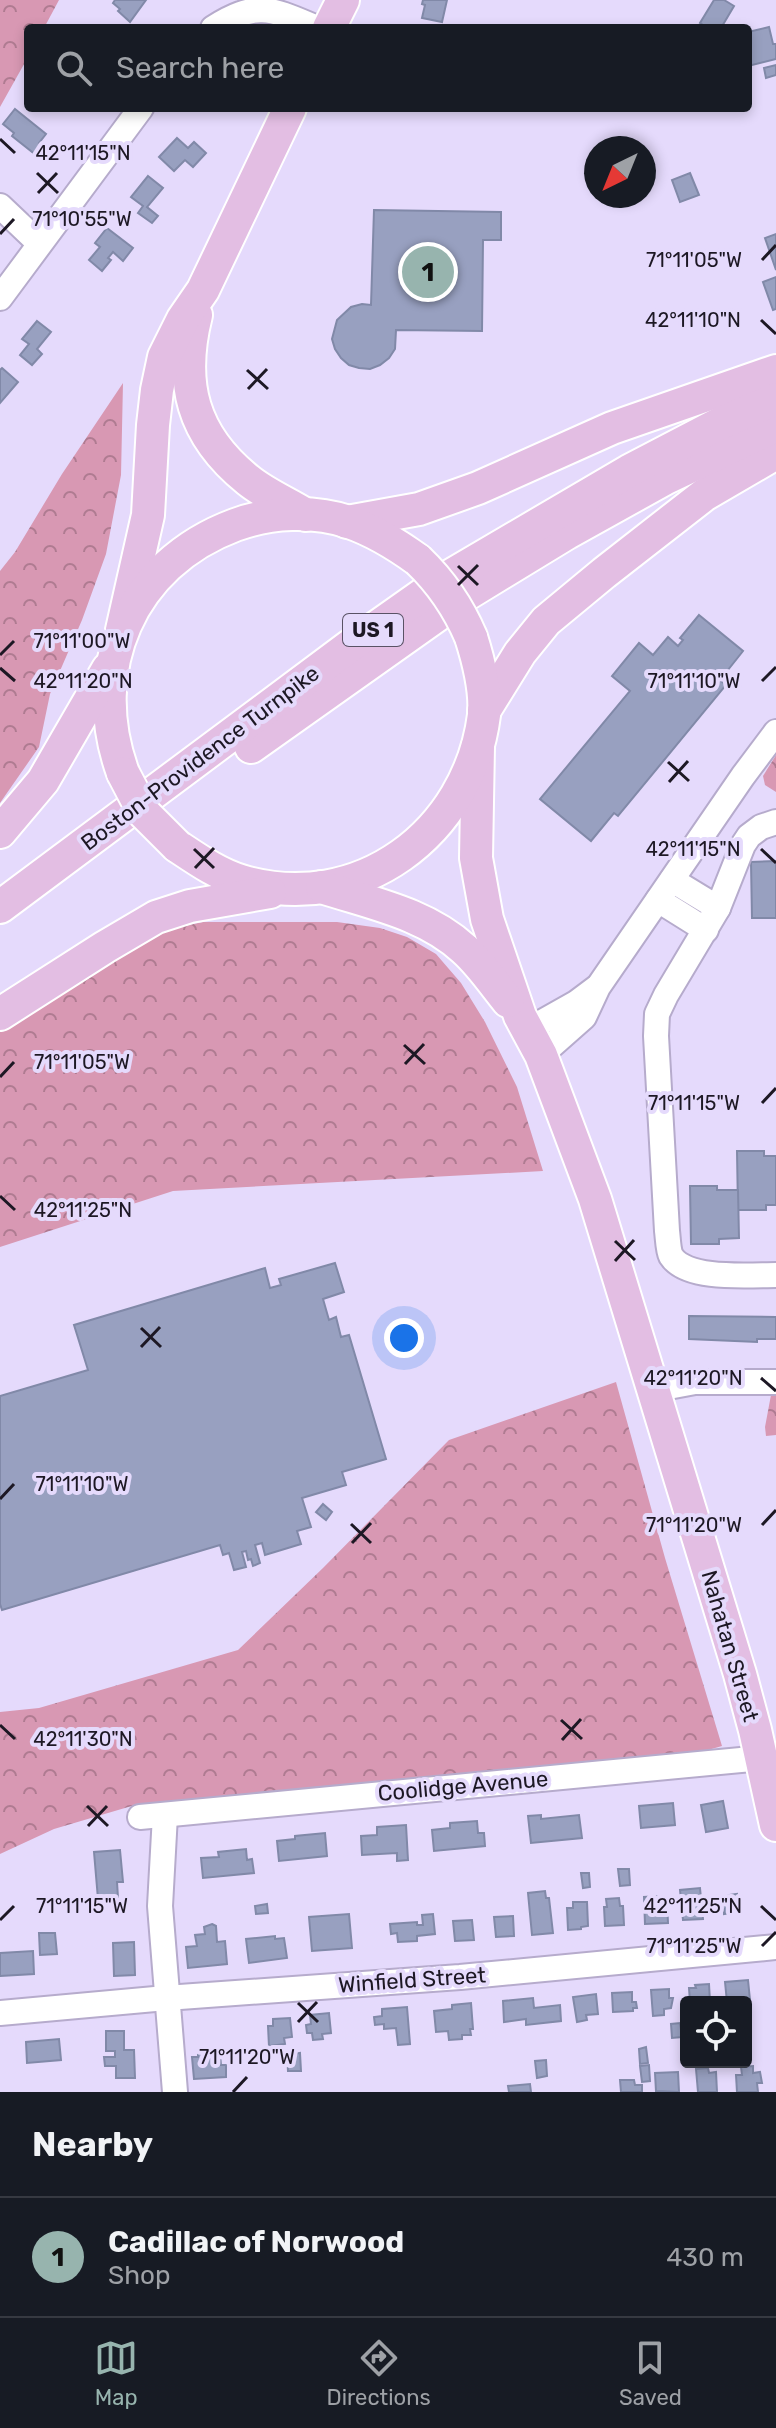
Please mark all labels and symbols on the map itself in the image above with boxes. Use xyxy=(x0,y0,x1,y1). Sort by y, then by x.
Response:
north arrow xyxy=(584,136,656,208)
text: 42°11'15"N xyxy=(35,141,131,165)
text: 71°10'55"W xyxy=(32,207,132,231)
pin: 1 xyxy=(402,242,454,302)
text: 71°11'05"W xyxy=(646,248,742,272)
text: 42°11'10"N xyxy=(645,308,741,332)
road number: US 1 xyxy=(343,614,403,646)
text: 71°11'00"W xyxy=(34,629,130,653)
street label: Boston-Providence Turnpike xyxy=(76,660,324,856)
text: 42°11'20"N xyxy=(33,669,133,693)
text: 71°11'10"W xyxy=(648,669,740,693)
text: 42°11'15"N xyxy=(645,837,741,861)
text: 71°11'05"W xyxy=(34,1050,130,1074)
text: 71°11'15"W xyxy=(648,1091,740,1115)
text: 42°11'25"N xyxy=(34,1198,132,1222)
your location xyxy=(384,1318,424,1358)
text: 42°11'20"N xyxy=(643,1366,743,1390)
text: 71°11'10"W xyxy=(36,1472,128,1496)
text: 71°11'20"W xyxy=(646,1513,742,1537)
street label: Nahatan Street xyxy=(696,1567,765,1725)
text: 42°11'30"N xyxy=(33,1727,133,1751)
street label: Coolidge Avenue xyxy=(377,1765,549,1807)
text: 71°11'15"W xyxy=(36,1894,128,1918)
text: 42°11'25"N xyxy=(644,1894,742,1918)
text: 71°11'25"W xyxy=(646,1934,742,1958)
street label: Winfield Street xyxy=(337,1961,487,1999)
text: 71°11'20"W xyxy=(199,2045,295,2069)

